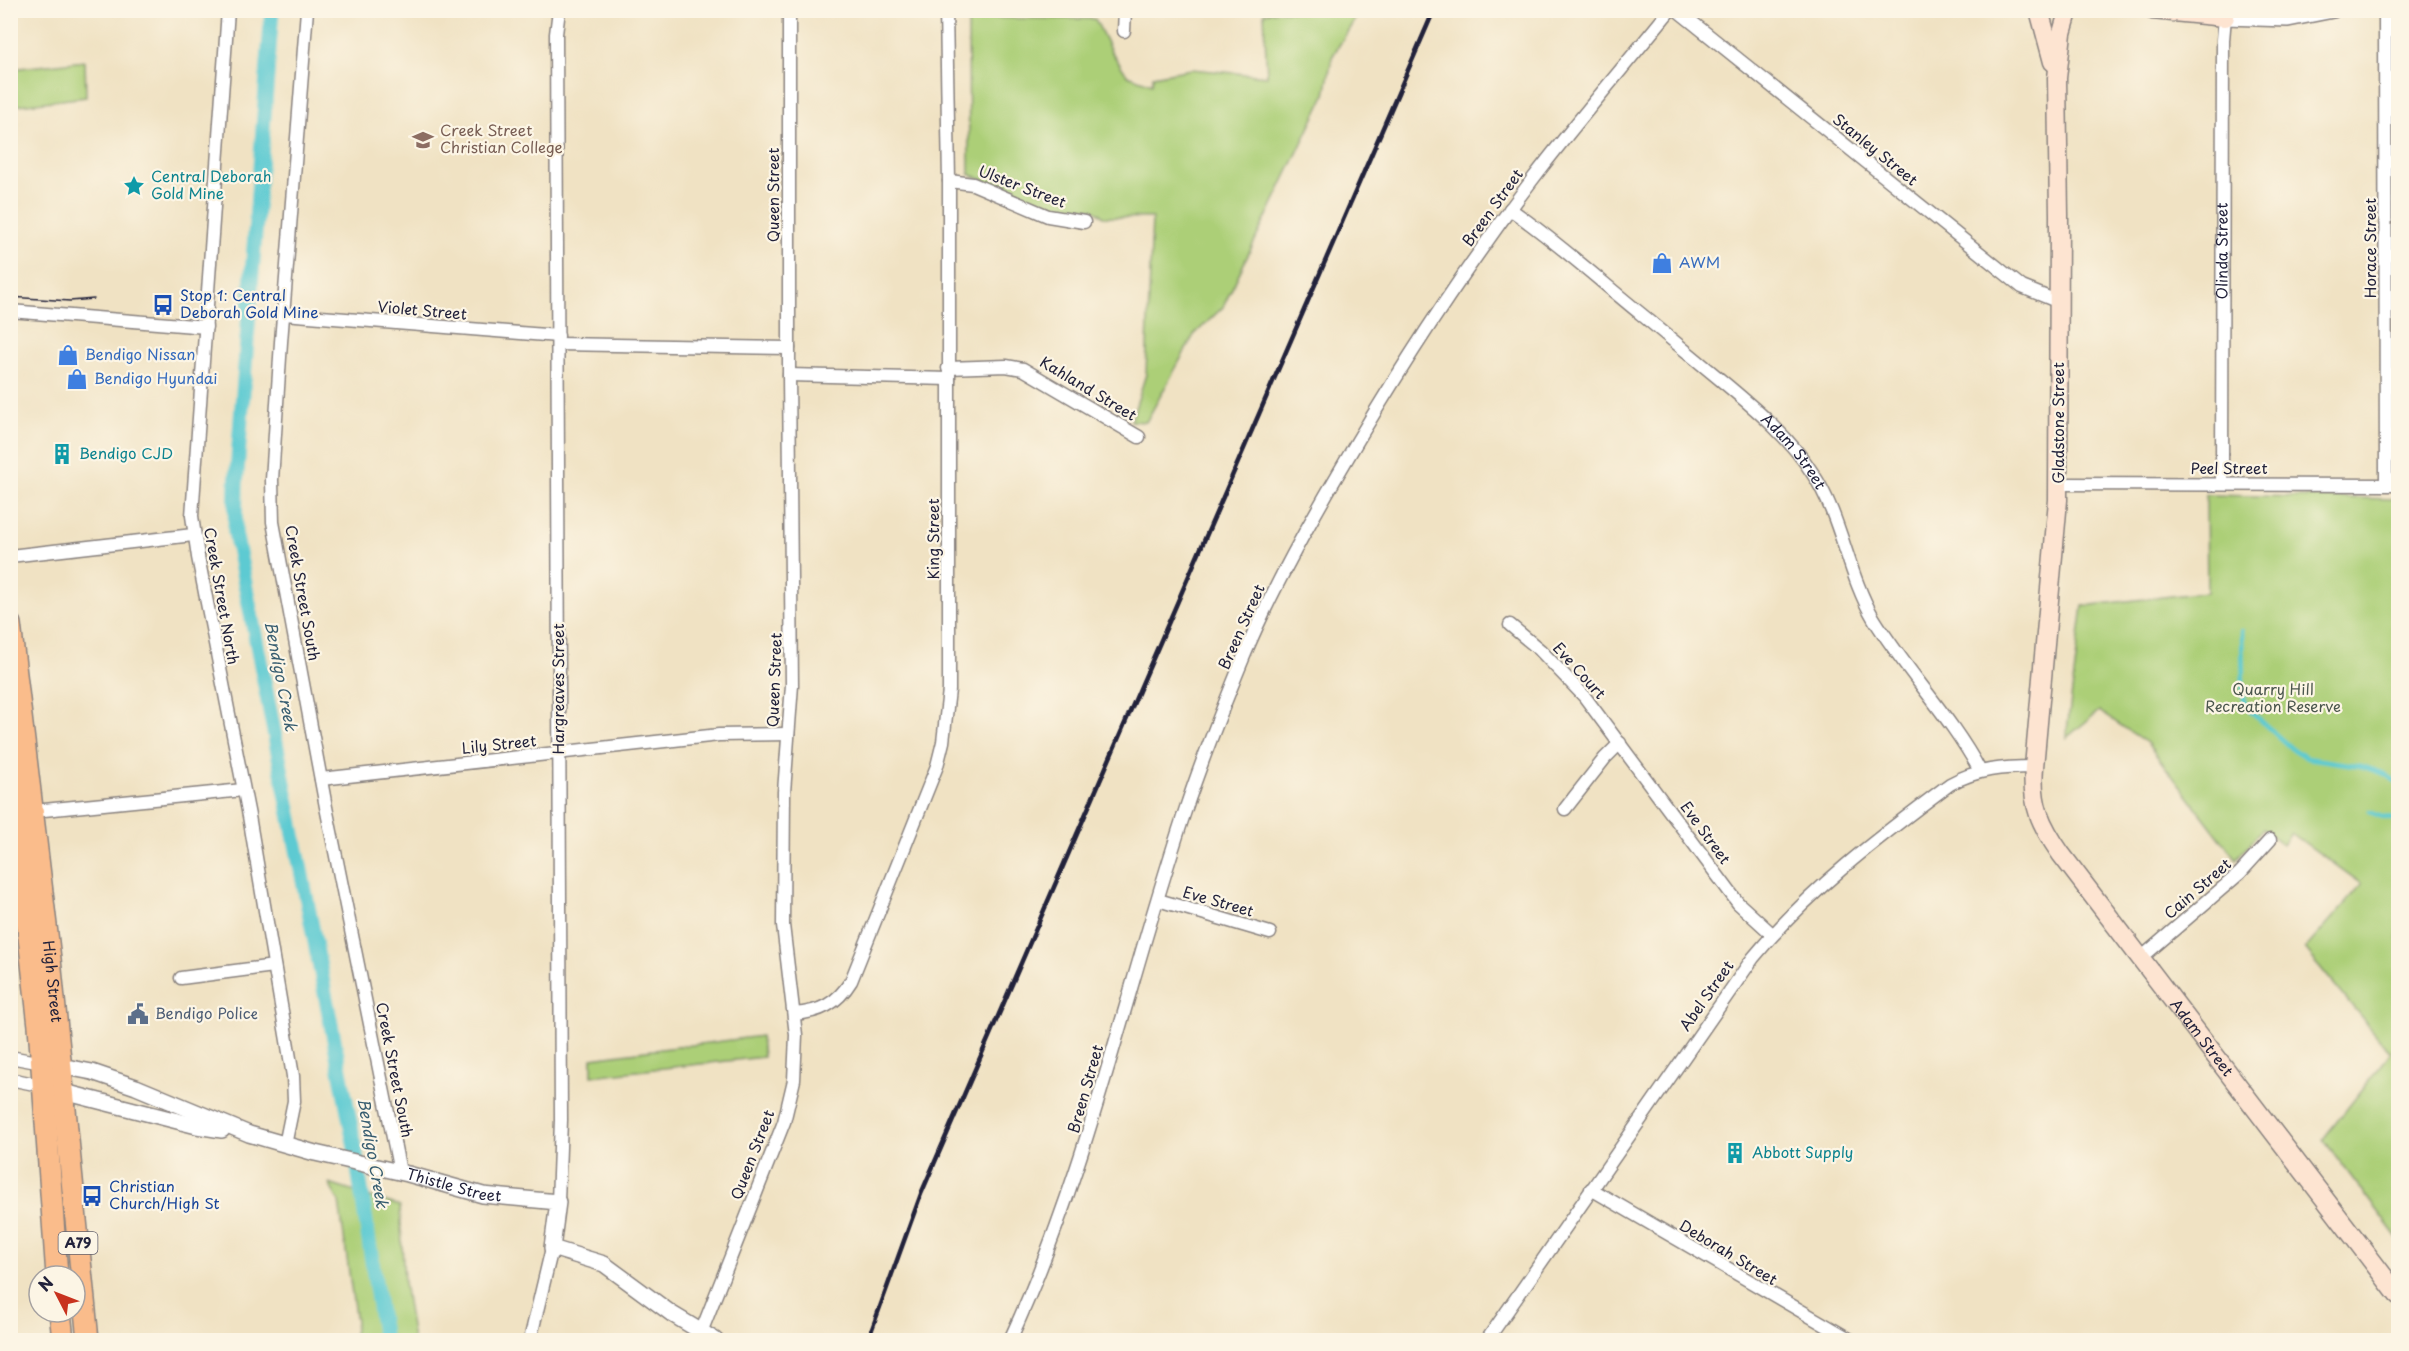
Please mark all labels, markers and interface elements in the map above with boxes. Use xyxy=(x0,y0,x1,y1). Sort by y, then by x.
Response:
street label: Stanley Street xyxy=(1828,107,1923,190)
place label: Creek Street Christian College xyxy=(440,118,563,158)
school or university icon: Creek Street Christian College xyxy=(411,128,435,152)
street label: Queen Street xyxy=(761,148,784,242)
street label: Ulster Street xyxy=(975,158,1070,213)
street label: Breen Street xyxy=(1456,163,1528,251)
place label: Central Deborah Gold Mine xyxy=(151,164,271,204)
place icon: Central Deborah Gold Mine xyxy=(122,174,146,198)
street label: Horace Street xyxy=(2358,198,2381,298)
street label: Olinda Street xyxy=(2209,203,2233,299)
place label: AWM xyxy=(1679,250,1720,273)
shop icon: AWM xyxy=(1650,251,1674,275)
place label: Stop 1: Central Deborah Gold Mine xyxy=(180,283,319,323)
bus stop icon: Stop 1: Central Deborah Gold Mine xyxy=(151,293,175,317)
street label: Violet Street xyxy=(376,294,468,325)
place label: Bendigo Nissan xyxy=(85,342,195,365)
shop icon: Bendigo Nissan xyxy=(56,343,80,367)
street label: Kahland Street xyxy=(1036,350,1142,426)
street label: Gladstone Street xyxy=(2046,362,2069,484)
place label: Bendigo Hyundai xyxy=(94,366,218,389)
shop icon: Bendigo Hyundai xyxy=(65,367,89,391)
street label: Adam Street xyxy=(1757,407,1833,493)
place label: Bendigo CJD xyxy=(79,441,173,464)
building icon: Bendigo CJD xyxy=(50,442,74,466)
street label: Peel Street xyxy=(2190,456,2268,479)
street label: King Street xyxy=(921,498,944,580)
street label: Creek Street South xyxy=(280,523,327,662)
street label: Creek Street North xyxy=(199,525,246,666)
street label: Breen Street xyxy=(1212,580,1270,673)
water label: Bendigo Creek xyxy=(260,619,305,734)
street label: Hargreaves Street xyxy=(546,623,569,755)
street label: Queen Street xyxy=(760,632,787,728)
street label: Eve Court xyxy=(1548,636,1612,704)
park label: Quarry Hill Recreation Reserve xyxy=(2205,677,2341,717)
street label: Lily Street xyxy=(460,728,537,759)
street label: Eve Street xyxy=(1676,796,1737,869)
street label: Cain Street xyxy=(2158,852,2236,924)
street label: Eve Street xyxy=(1180,880,1257,922)
street label: High Street xyxy=(38,939,69,1023)
street label: Abel Street xyxy=(1673,955,1739,1035)
street label: Adam Street xyxy=(2165,993,2240,1081)
street label: Creek Street South xyxy=(371,1000,420,1139)
place label: Bendigo Police xyxy=(155,1001,258,1024)
public building icon: Bendigo Police xyxy=(126,1002,150,1026)
street label: Breen Street xyxy=(1061,1042,1108,1136)
water label: Bendigo Creek xyxy=(353,1096,396,1211)
street label: Queen Street xyxy=(724,1106,779,1203)
place label: Abbott Supply xyxy=(1752,1140,1853,1163)
building icon: Abbott Supply xyxy=(1723,1141,1747,1165)
street label: Thistle Street xyxy=(404,1161,503,1207)
place label: Christian Church/High St xyxy=(109,1174,220,1214)
bus stop icon: Christian Church/High St xyxy=(80,1184,104,1208)
street label: Deborah Street xyxy=(1675,1213,1782,1290)
road number: A79 xyxy=(58,1232,98,1254)
north arrow xyxy=(27,1264,87,1324)
text: N xyxy=(32,1271,58,1296)

